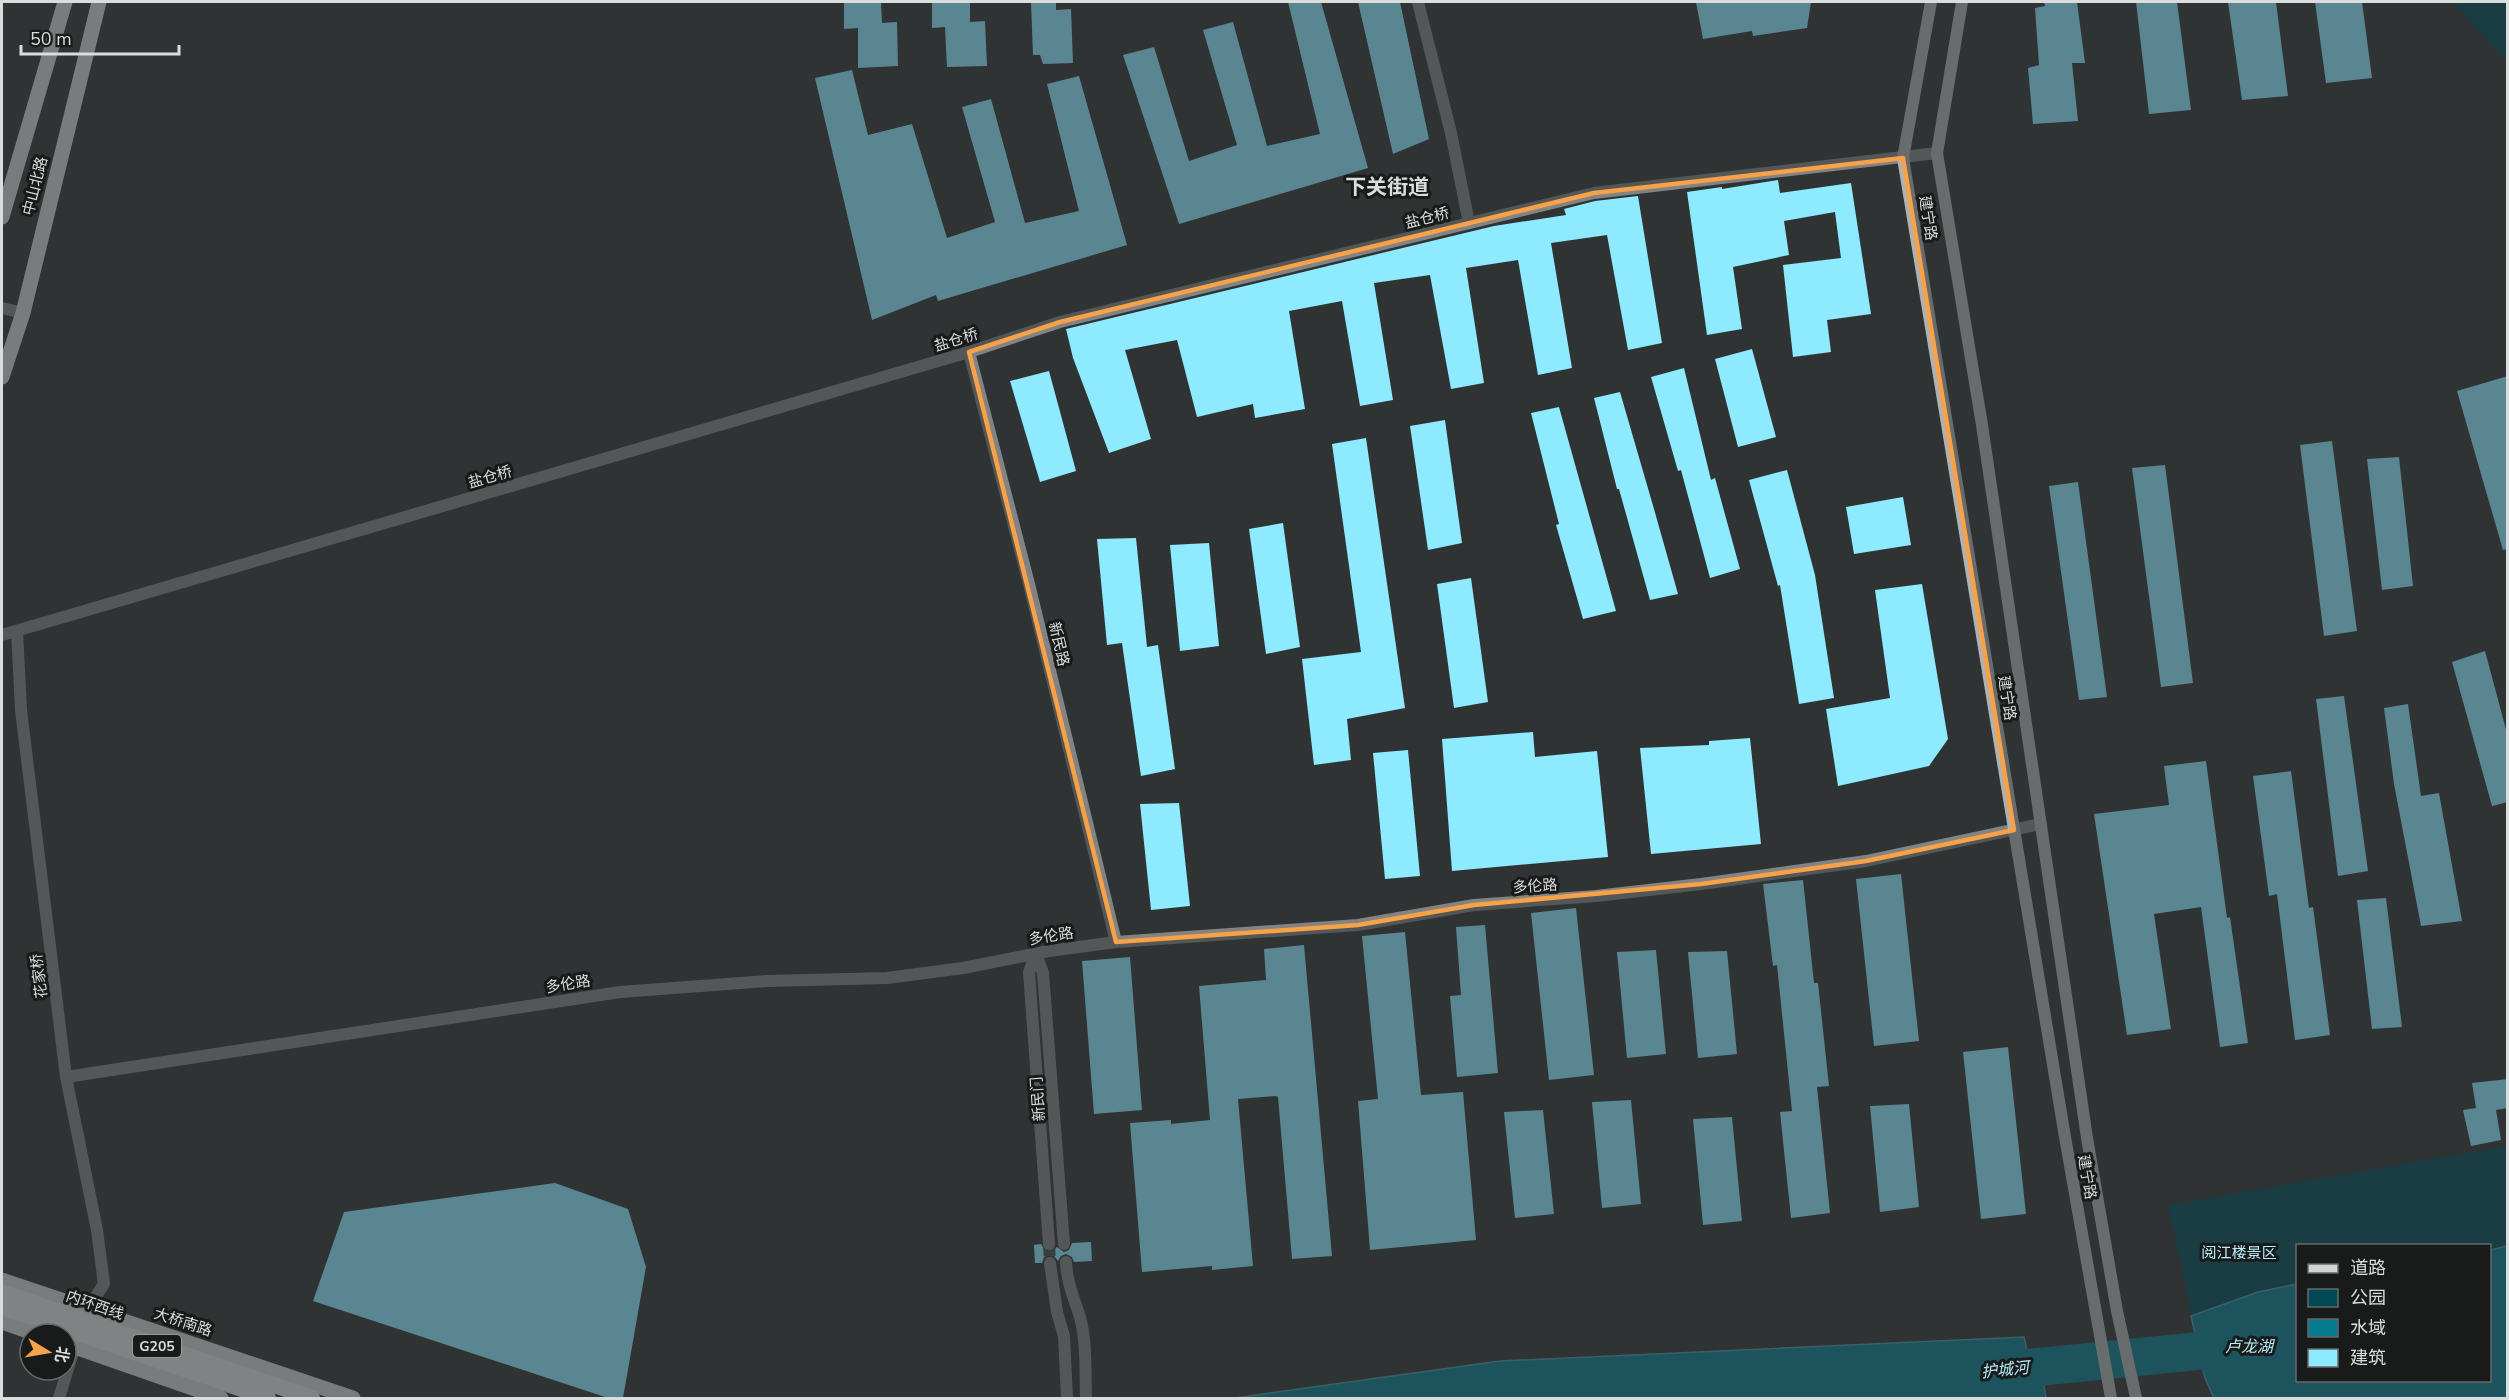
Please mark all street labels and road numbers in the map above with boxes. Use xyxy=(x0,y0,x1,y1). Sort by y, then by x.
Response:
street label: 中山北路 xyxy=(18,154,52,218)
street label: 建宁路 xyxy=(1915,194,1941,242)
street label: 盐仓桥 xyxy=(1403,203,1451,233)
street label: 盐仓桥 xyxy=(932,324,980,356)
street label: 盐仓桥 xyxy=(466,461,514,493)
street label: 新民路 xyxy=(1044,620,1074,668)
street label: 建宁路 xyxy=(1994,674,2020,722)
street label: 多伦路 xyxy=(1512,874,1558,898)
street label: 多伦路 xyxy=(1027,923,1075,949)
street label: 花家桥 xyxy=(26,952,52,1000)
street label: 多伦路 xyxy=(544,971,592,997)
street label: 新民门 xyxy=(1026,1076,1050,1122)
street label: 建宁路 xyxy=(2073,1153,2101,1201)
street label: 内环西线 xyxy=(63,1286,127,1324)
street label: 大桥南路 xyxy=(151,1303,215,1341)
road number: G205 xyxy=(133,1335,181,1357)

